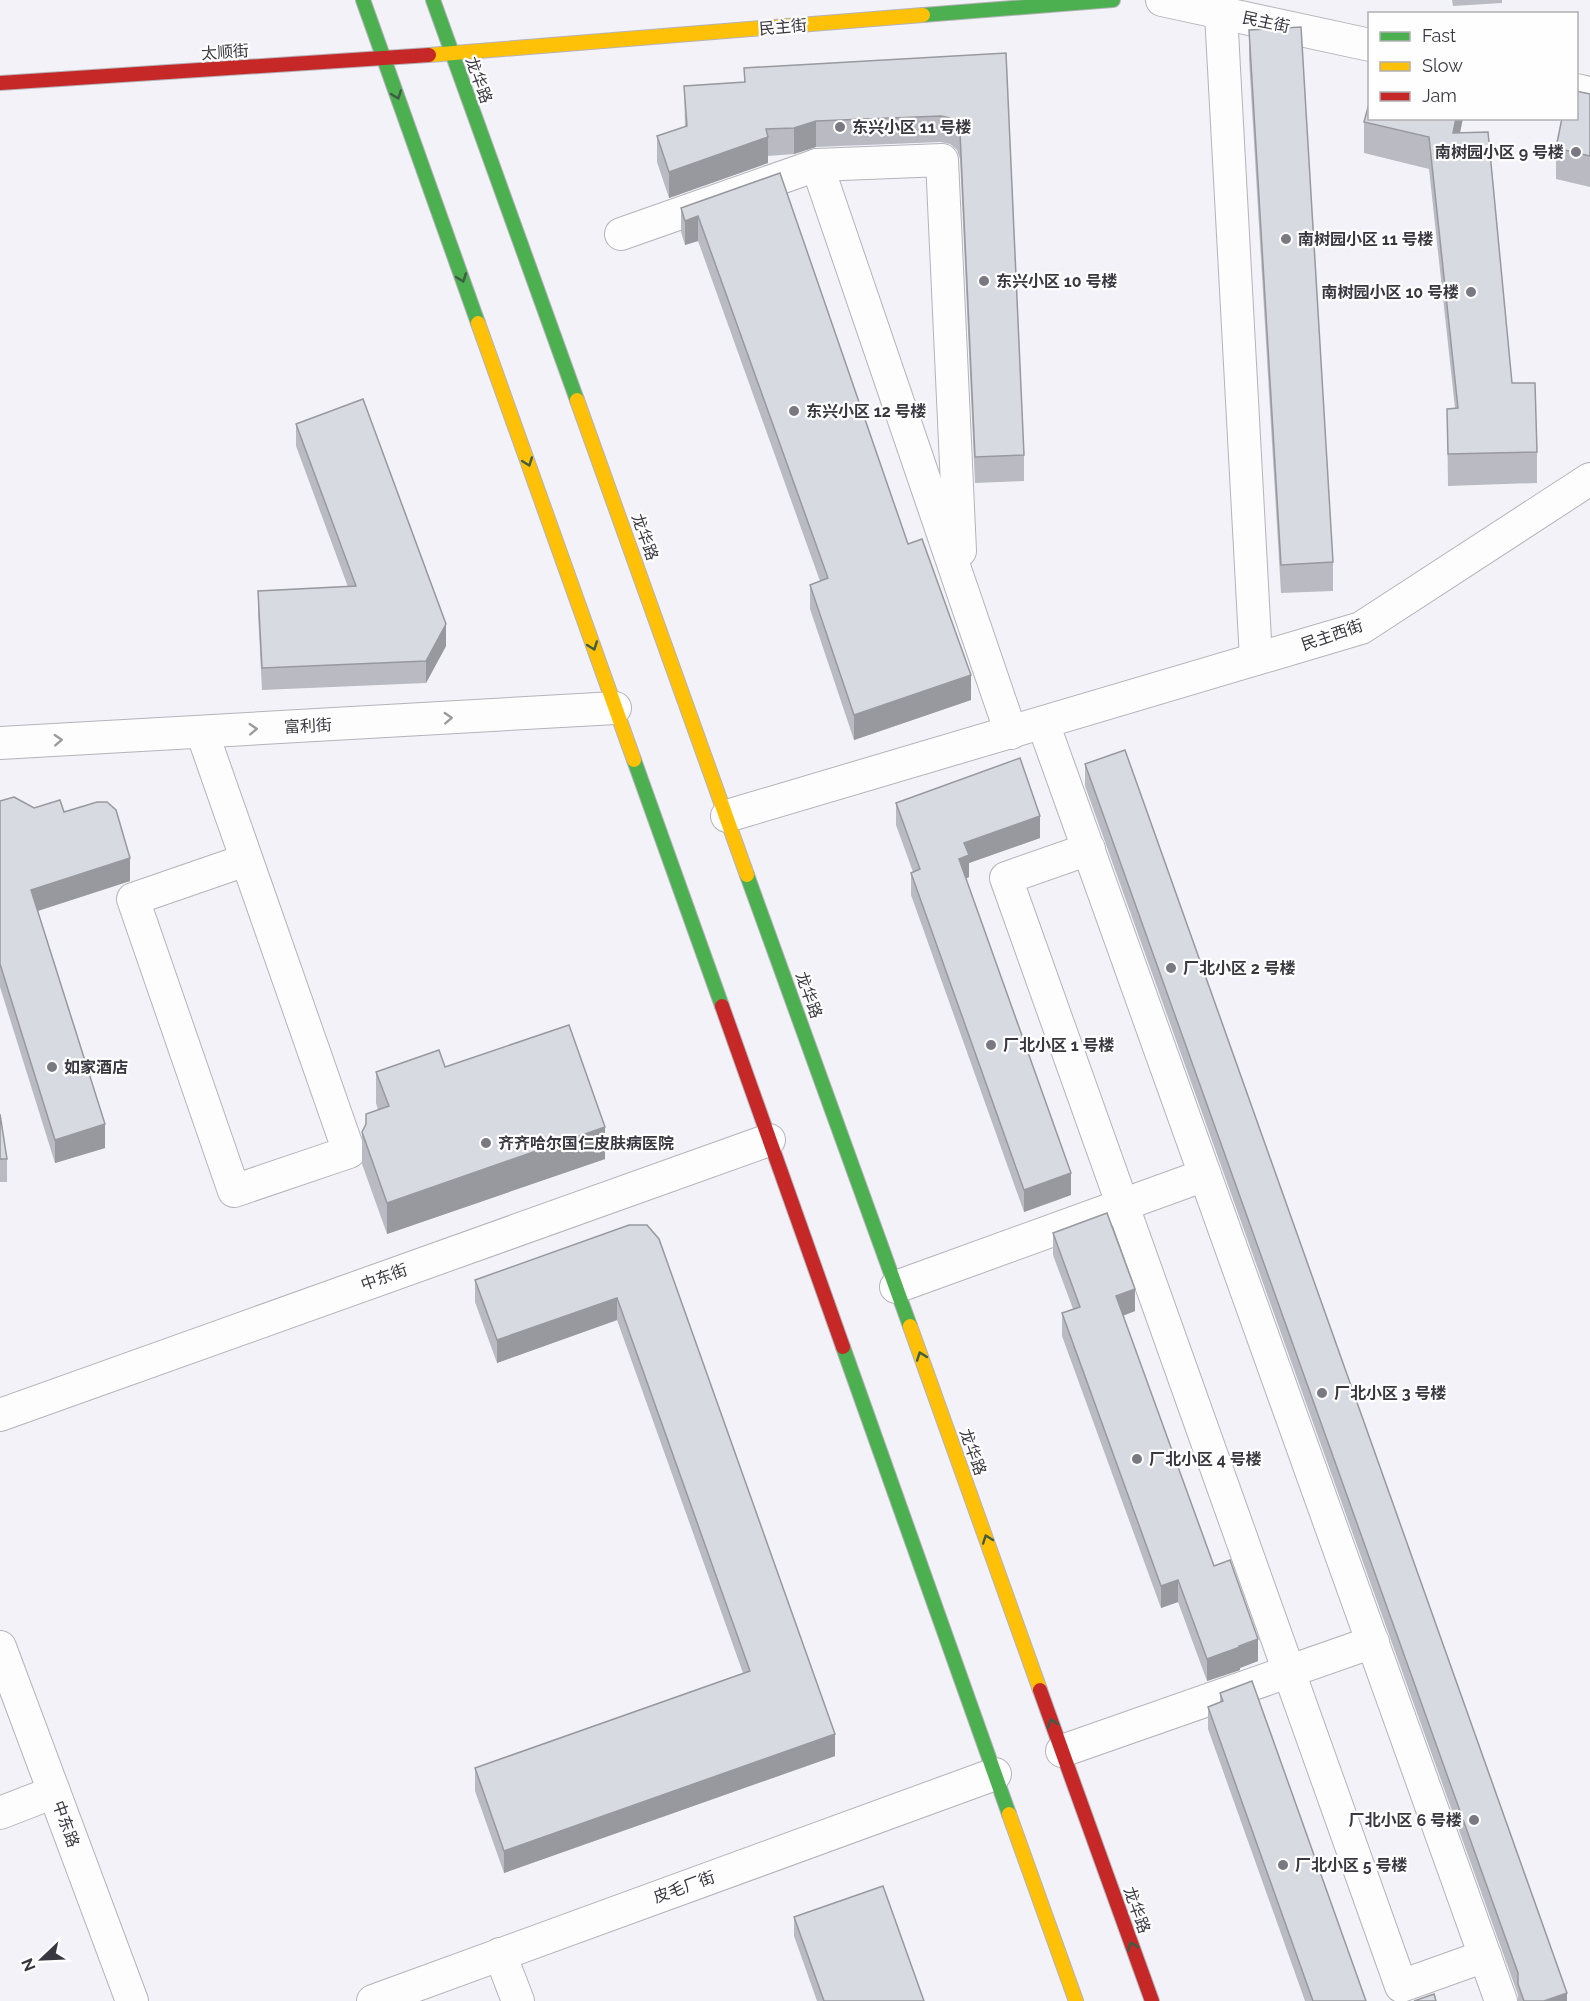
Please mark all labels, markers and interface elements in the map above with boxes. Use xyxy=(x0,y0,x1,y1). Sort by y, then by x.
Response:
street label: 民主街 xyxy=(1241,8,1291,36)
legend xyxy=(1368,12,1578,120)
street label: 民主街 xyxy=(758,15,808,39)
text: Fast xyxy=(1422,25,1456,46)
street label: 太顺街 xyxy=(200,41,250,63)
street label: 龙华路 xyxy=(462,54,496,106)
text: Slow xyxy=(1422,55,1463,76)
text: Jam xyxy=(1422,85,1457,106)
one-way arrow xyxy=(389,89,402,100)
place label: 东兴小区 11 号楼 xyxy=(852,118,972,137)
marker: 东兴小区 11 号楼 xyxy=(833,120,847,134)
place label: 南树园小区 9 号楼 xyxy=(1435,143,1564,162)
marker: 南树园小区 9 号楼 xyxy=(1569,145,1583,159)
place label: 南树园小区 11 号楼 xyxy=(1298,230,1434,249)
marker: 南树园小区 11 号楼 xyxy=(1279,232,1293,246)
place label: 东兴小区 10 号楼 xyxy=(996,272,1117,291)
one-way arrow xyxy=(455,273,468,283)
marker: 东兴小区 10 号楼 xyxy=(977,274,991,288)
place label: 南树园小区 10 号楼 xyxy=(1322,283,1459,302)
marker: 南树园小区 10 号楼 xyxy=(1464,285,1478,299)
place label: 东兴小区 12 号楼 xyxy=(806,402,927,421)
marker: 东兴小区 12 号楼 xyxy=(787,404,801,418)
one-way arrow xyxy=(520,456,533,467)
street label: 龙华路 xyxy=(628,511,662,563)
street label: 民主西街 xyxy=(1299,616,1365,654)
one-way arrow xyxy=(586,640,599,651)
one-way arrow xyxy=(443,711,452,724)
street label: 富利街 xyxy=(284,715,332,737)
one-way arrow xyxy=(249,722,258,735)
one-way arrow xyxy=(54,733,63,746)
place label: 厂北小区 2 号楼 xyxy=(1183,959,1296,978)
marker: 厂北小区 2 号楼 xyxy=(1164,961,1178,975)
street label: 龙华路 xyxy=(792,969,826,1021)
place label: 厂北小区 1 号楼 xyxy=(1003,1036,1115,1055)
marker: 厂北小区 1 号楼 xyxy=(984,1038,998,1052)
place label: 如家酒店 xyxy=(64,1058,128,1077)
marker: 如家酒店 xyxy=(45,1060,59,1074)
place label: 齐齐哈尔国仁皮肤病医院 xyxy=(498,1134,674,1153)
marker: 齐齐哈尔国仁皮肤病医院 xyxy=(479,1136,493,1150)
street label: 中东街 xyxy=(358,1260,410,1294)
one-way arrow xyxy=(915,1351,928,1361)
place label: 厂北小区 3 号楼 xyxy=(1334,1384,1447,1403)
marker: 厂北小区 3 号楼 xyxy=(1315,1386,1329,1400)
street label: 龙华路 xyxy=(956,1426,990,1478)
place label: 厂北小区 4 号楼 xyxy=(1149,1450,1262,1469)
marker: 厂北小区 4 号楼 xyxy=(1130,1452,1144,1466)
one-way arrow xyxy=(981,1534,994,1545)
one-way arrow xyxy=(1047,1718,1060,1729)
street label: 中东路 xyxy=(49,1798,83,1850)
place label: 厂北小区 6 号楼 xyxy=(1349,1811,1462,1830)
marker: 厂北小区 6 号楼 xyxy=(1467,1813,1481,1827)
place label: 厂北小区 5 号楼 xyxy=(1295,1856,1408,1875)
marker: 厂北小区 5 号楼 xyxy=(1276,1858,1290,1872)
street label: 皮毛厂街 xyxy=(651,1867,717,1907)
street label: 龙华路 xyxy=(1120,1884,1154,1936)
north arrow xyxy=(12,1929,72,1989)
one-way arrow xyxy=(1127,1941,1140,1952)
text: N xyxy=(18,1955,40,1974)

